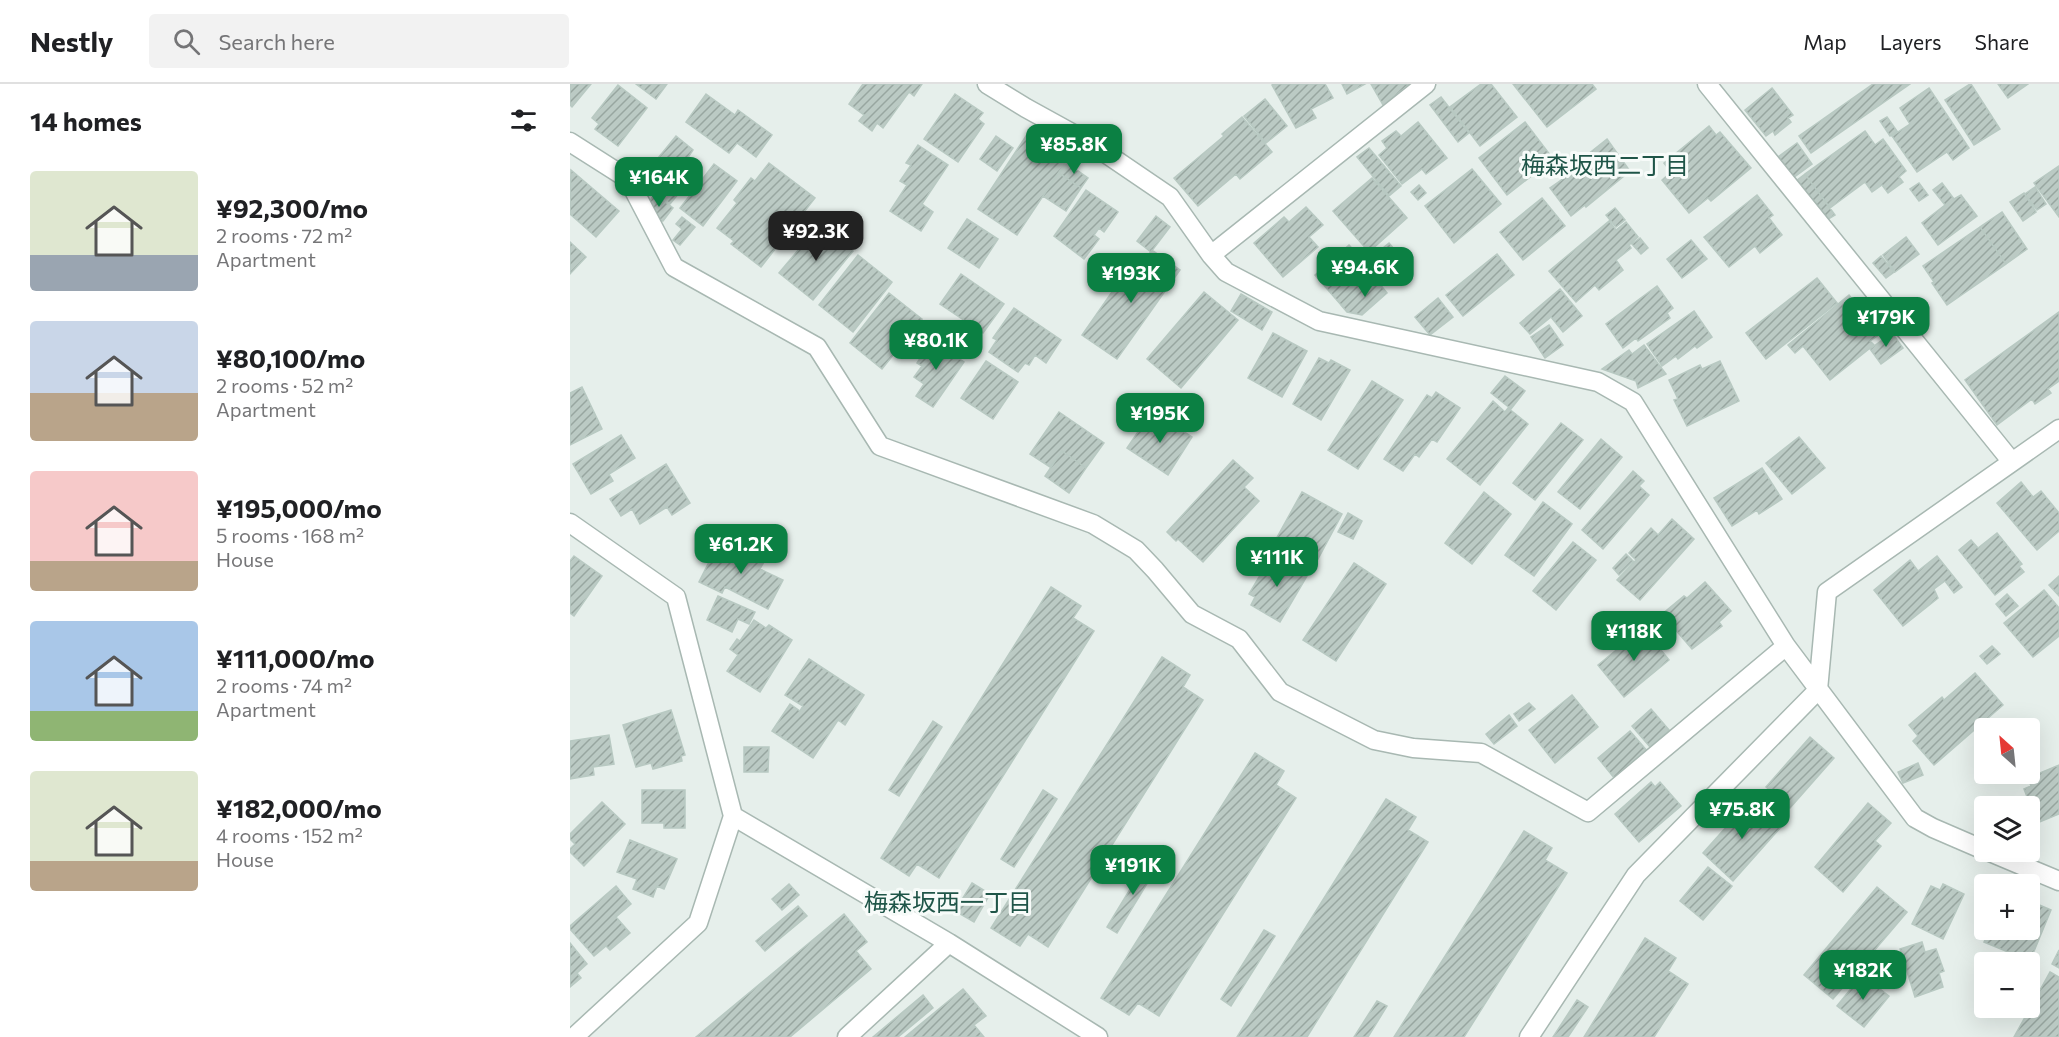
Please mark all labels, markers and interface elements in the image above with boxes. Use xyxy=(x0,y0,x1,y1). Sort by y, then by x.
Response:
search box xyxy=(149,14,569,68)
text: Nestly xyxy=(30,24,113,58)
icon: search xyxy=(170,25,203,58)
text: Search here xyxy=(218,28,335,55)
text: Map xyxy=(1803,29,1847,54)
text: Layers xyxy=(1880,29,1942,54)
text: Share xyxy=(1975,29,2029,54)
icon: filters xyxy=(507,104,540,137)
text: 14 homes xyxy=(30,105,142,136)
pin: ¥85.8K xyxy=(1025,124,1123,175)
text: ¥85.8K xyxy=(1040,131,1108,155)
district label: 梅森坂西二丁目 xyxy=(1521,150,1689,179)
pin: ¥164K xyxy=(617,157,701,208)
text: ¥164K xyxy=(629,164,689,188)
text: ¥92,300/mo xyxy=(216,192,368,223)
icon: home xyxy=(78,195,150,267)
pin: ¥92.3K xyxy=(767,211,865,262)
text: ¥92.3K xyxy=(782,218,850,242)
text: 2 rooms · 72 m² xyxy=(216,223,352,247)
text: Apartment xyxy=(216,247,316,271)
pin: ¥94.6K xyxy=(1316,247,1414,298)
pin: ¥193K xyxy=(1089,253,1173,304)
text: ¥94.6K xyxy=(1331,254,1399,278)
text: ¥193K xyxy=(1101,260,1161,284)
pin: ¥179K xyxy=(1844,297,1928,348)
text: ¥179K xyxy=(1856,304,1916,328)
pin: ¥80.1K xyxy=(887,320,985,371)
text: ¥80.1K xyxy=(903,327,969,351)
text: ¥80,100/mo xyxy=(216,342,365,373)
icon: home xyxy=(78,345,150,417)
text: 2 rooms · 52 m² xyxy=(216,373,353,397)
pin: ¥195K xyxy=(1118,393,1202,444)
text: Apartment xyxy=(216,397,316,421)
text: ¥195K xyxy=(1130,400,1190,424)
text: ¥195,000/mo xyxy=(216,492,382,523)
icon: home xyxy=(78,495,150,567)
text: 5 rooms · 168 m² xyxy=(216,523,364,547)
pin: ¥61.2K xyxy=(692,524,790,575)
text: ¥61.2K xyxy=(709,531,773,555)
pin: ¥111K xyxy=(1235,537,1319,588)
text: ¥111K xyxy=(1250,544,1304,568)
text: House xyxy=(216,547,274,571)
pin: ¥118K xyxy=(1592,611,1676,662)
text: ¥118K xyxy=(1605,618,1663,642)
text: ¥111,000/mo xyxy=(216,642,375,673)
icon: home xyxy=(78,645,150,717)
text: 2 rooms · 74 m² xyxy=(216,673,352,697)
text: Apartment xyxy=(216,697,316,721)
north arrow xyxy=(1974,718,2040,784)
map controls xyxy=(1974,718,2040,1018)
pin: ¥75.8K xyxy=(1693,789,1791,840)
text: ¥182,000/mo xyxy=(216,792,382,823)
icon: home xyxy=(78,795,150,867)
text: ¥75.8K xyxy=(1709,796,1775,820)
button: layers xyxy=(1974,796,2040,862)
text: 4 rooms · 152 m² xyxy=(216,823,363,847)
pin: ¥191K xyxy=(1091,845,1175,896)
text: House xyxy=(216,847,274,871)
text: ¥191K xyxy=(1104,852,1162,876)
button: + xyxy=(1974,874,2040,940)
district label: 梅森坂西一丁目 xyxy=(864,887,1032,916)
pin: ¥182K xyxy=(1821,950,1905,1001)
button: − xyxy=(1974,952,2040,1018)
text: ¥182K xyxy=(1833,957,1893,981)

